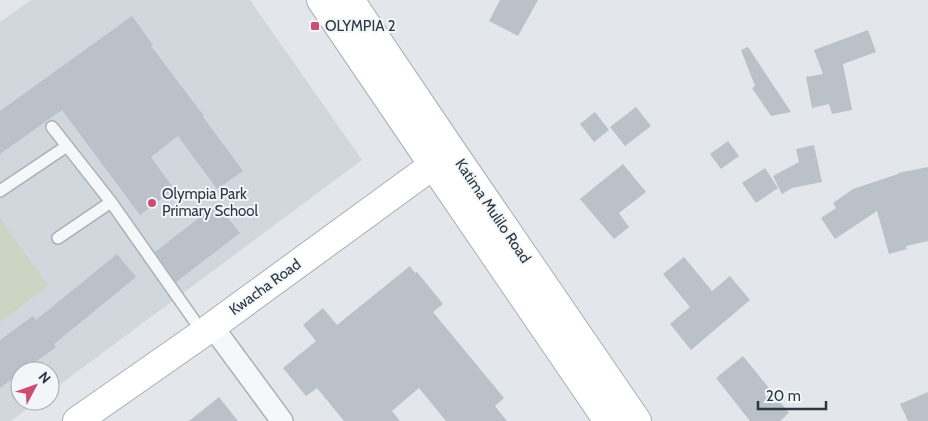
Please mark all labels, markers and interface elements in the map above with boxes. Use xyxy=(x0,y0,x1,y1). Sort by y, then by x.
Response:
place label: OLYMPIA 2 xyxy=(325,17,396,35)
marker: OLYMPIA 2 xyxy=(309,20,321,32)
street label: Katima Mulilo Road xyxy=(452,156,534,266)
place label: Olympia Park Primary School xyxy=(162,185,259,220)
marker: Olympia Park Primary School xyxy=(146,197,158,209)
street label: Kwacha Road xyxy=(226,255,304,319)
north arrow xyxy=(10,361,60,411)
text: N xyxy=(35,368,55,387)
scale bar xyxy=(758,378,826,410)
text: 20 m xyxy=(766,387,801,405)

